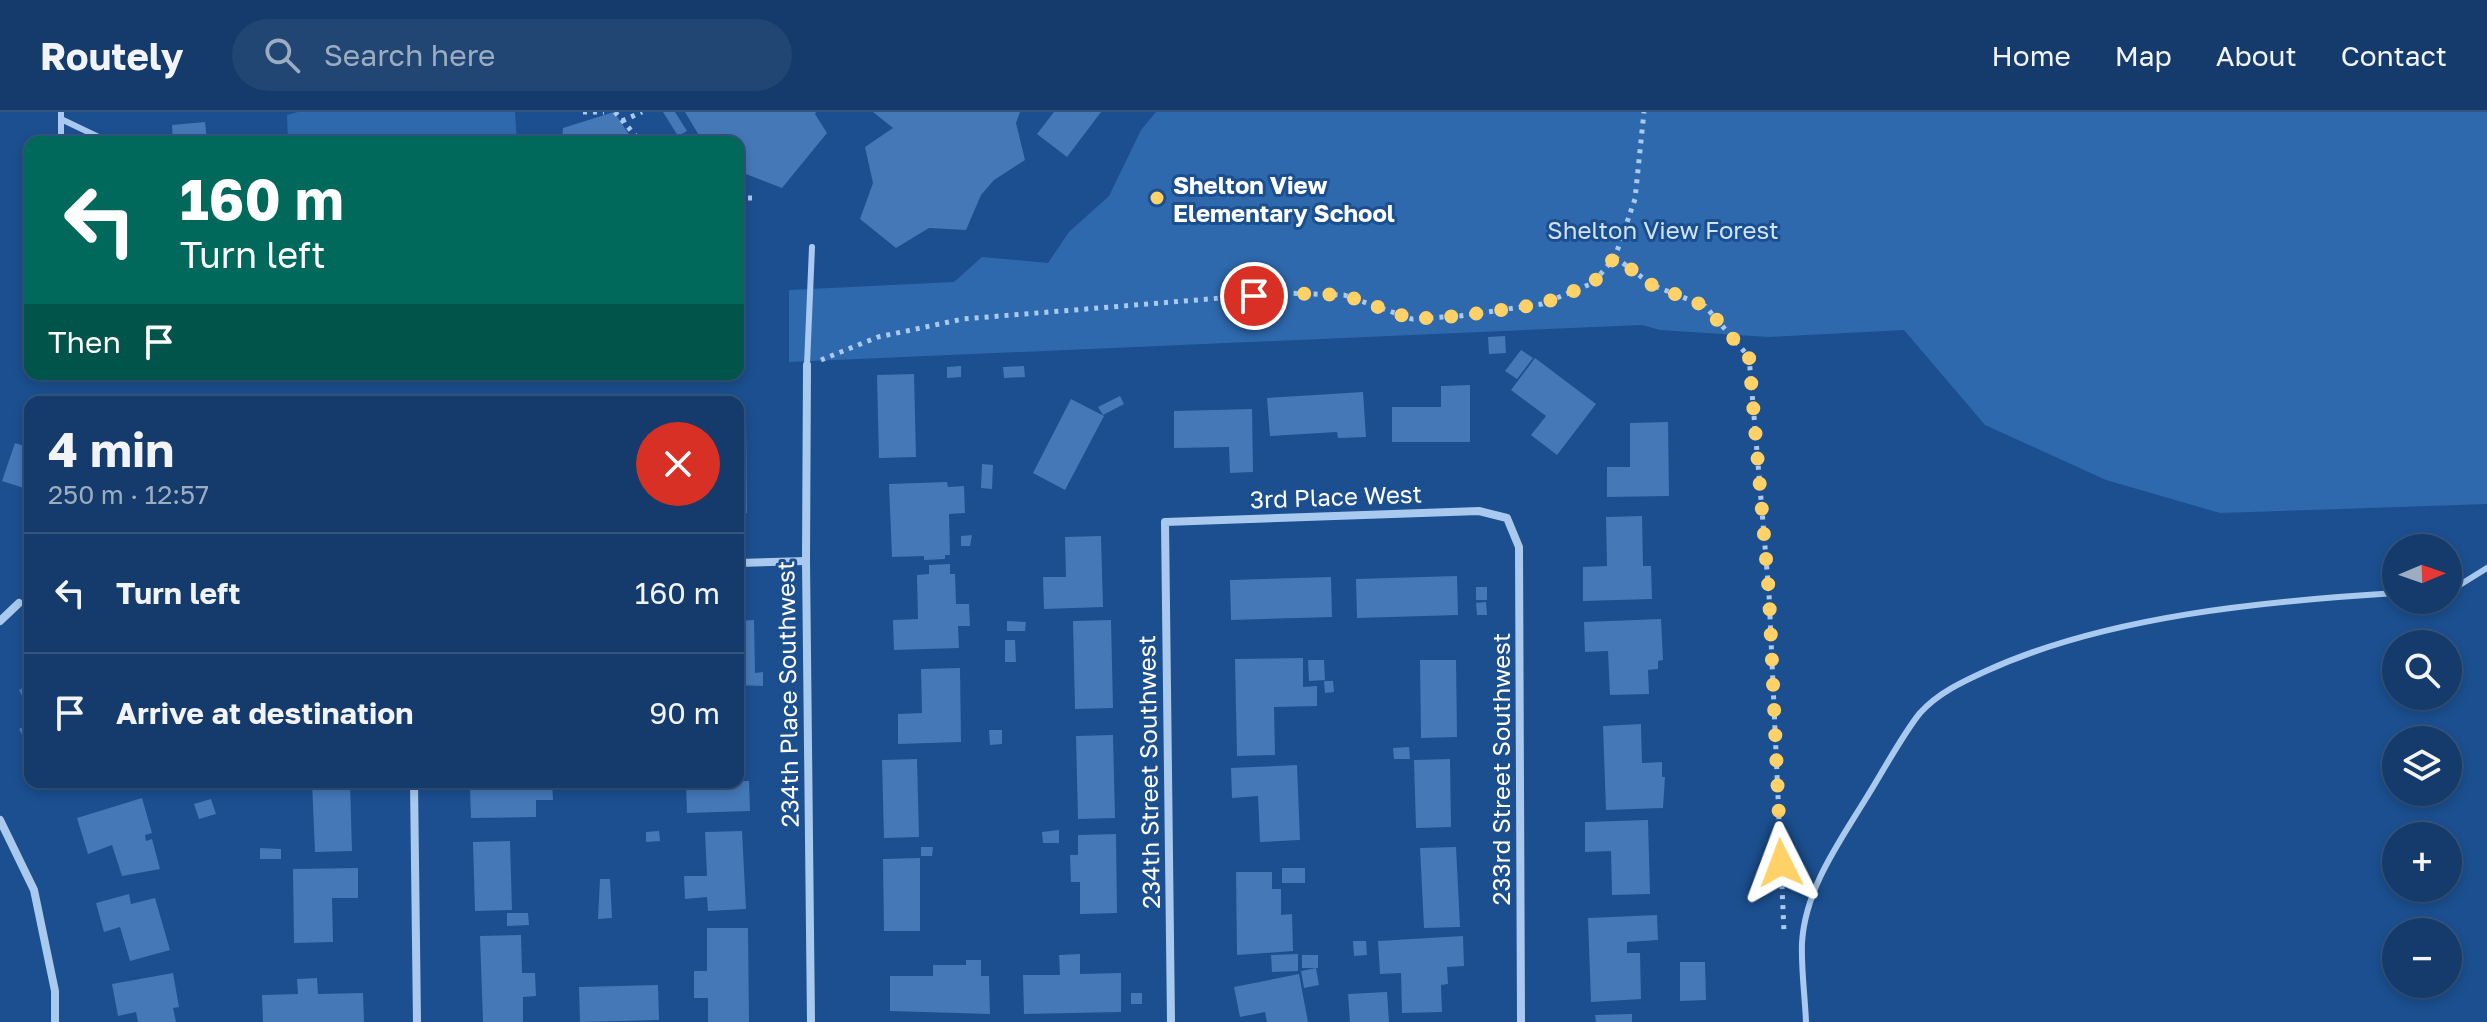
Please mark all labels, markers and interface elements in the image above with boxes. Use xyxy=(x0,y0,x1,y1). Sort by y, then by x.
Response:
search box xyxy=(232,19,792,91)
text: Routely xyxy=(40,33,184,78)
icon: search xyxy=(260,33,304,77)
text: Search here xyxy=(324,37,496,73)
text: Home xyxy=(1992,39,2071,72)
text: Map xyxy=(2115,39,2172,72)
text: About xyxy=(2216,39,2297,72)
text: Contact xyxy=(2341,39,2447,72)
text: 160 m xyxy=(180,165,344,232)
icon: left xyxy=(48,168,152,272)
place label: Shelton View Elementary School xyxy=(1173,170,1395,227)
marker: Shelton View Elementary School xyxy=(1148,189,1166,207)
park label: Shelton View Forest xyxy=(1547,215,1779,244)
text: Turn left xyxy=(180,233,326,276)
pin xyxy=(1220,262,1288,330)
icon: arrive xyxy=(1232,274,1276,318)
icon: arrive xyxy=(137,320,181,364)
text: Then xyxy=(48,324,121,360)
text: 4 min xyxy=(48,420,174,478)
button: close xyxy=(636,422,720,506)
text: 250 m · 12:57 xyxy=(48,479,209,510)
street label: 3rd Place West xyxy=(1249,479,1423,513)
north arrow xyxy=(2382,534,2462,614)
map controls xyxy=(2382,534,2462,998)
street label: 234th Place Southwest xyxy=(770,560,804,828)
icon: left xyxy=(48,571,92,615)
text: Turn left xyxy=(116,575,241,611)
text: 160 m xyxy=(635,575,720,611)
button: search xyxy=(2382,630,2462,710)
street label: 233rd Street Southwest xyxy=(1486,633,1515,905)
street label: 234th Street Southwest xyxy=(1131,635,1165,909)
icon: arrive xyxy=(48,691,92,735)
text: Arrive at destination xyxy=(116,695,413,731)
text: 90 m xyxy=(649,695,720,731)
button: layers xyxy=(2382,726,2462,806)
position arrow xyxy=(1739,821,1823,905)
button: + xyxy=(2382,822,2462,902)
button: − xyxy=(2382,918,2462,998)

